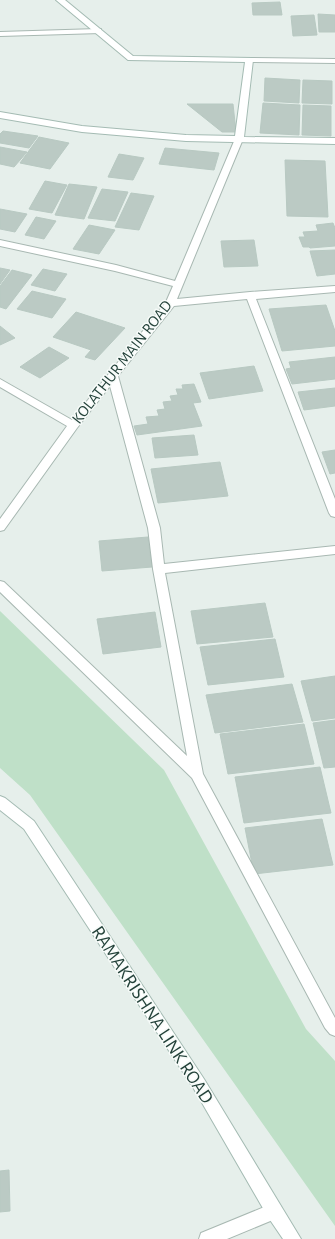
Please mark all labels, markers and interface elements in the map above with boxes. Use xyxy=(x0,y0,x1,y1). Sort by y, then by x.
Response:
street label: KOLATHUR MAIN ROAD xyxy=(69,297,175,427)
street label: RAMAKRISHNA LINK ROAD xyxy=(88,923,216,1107)

